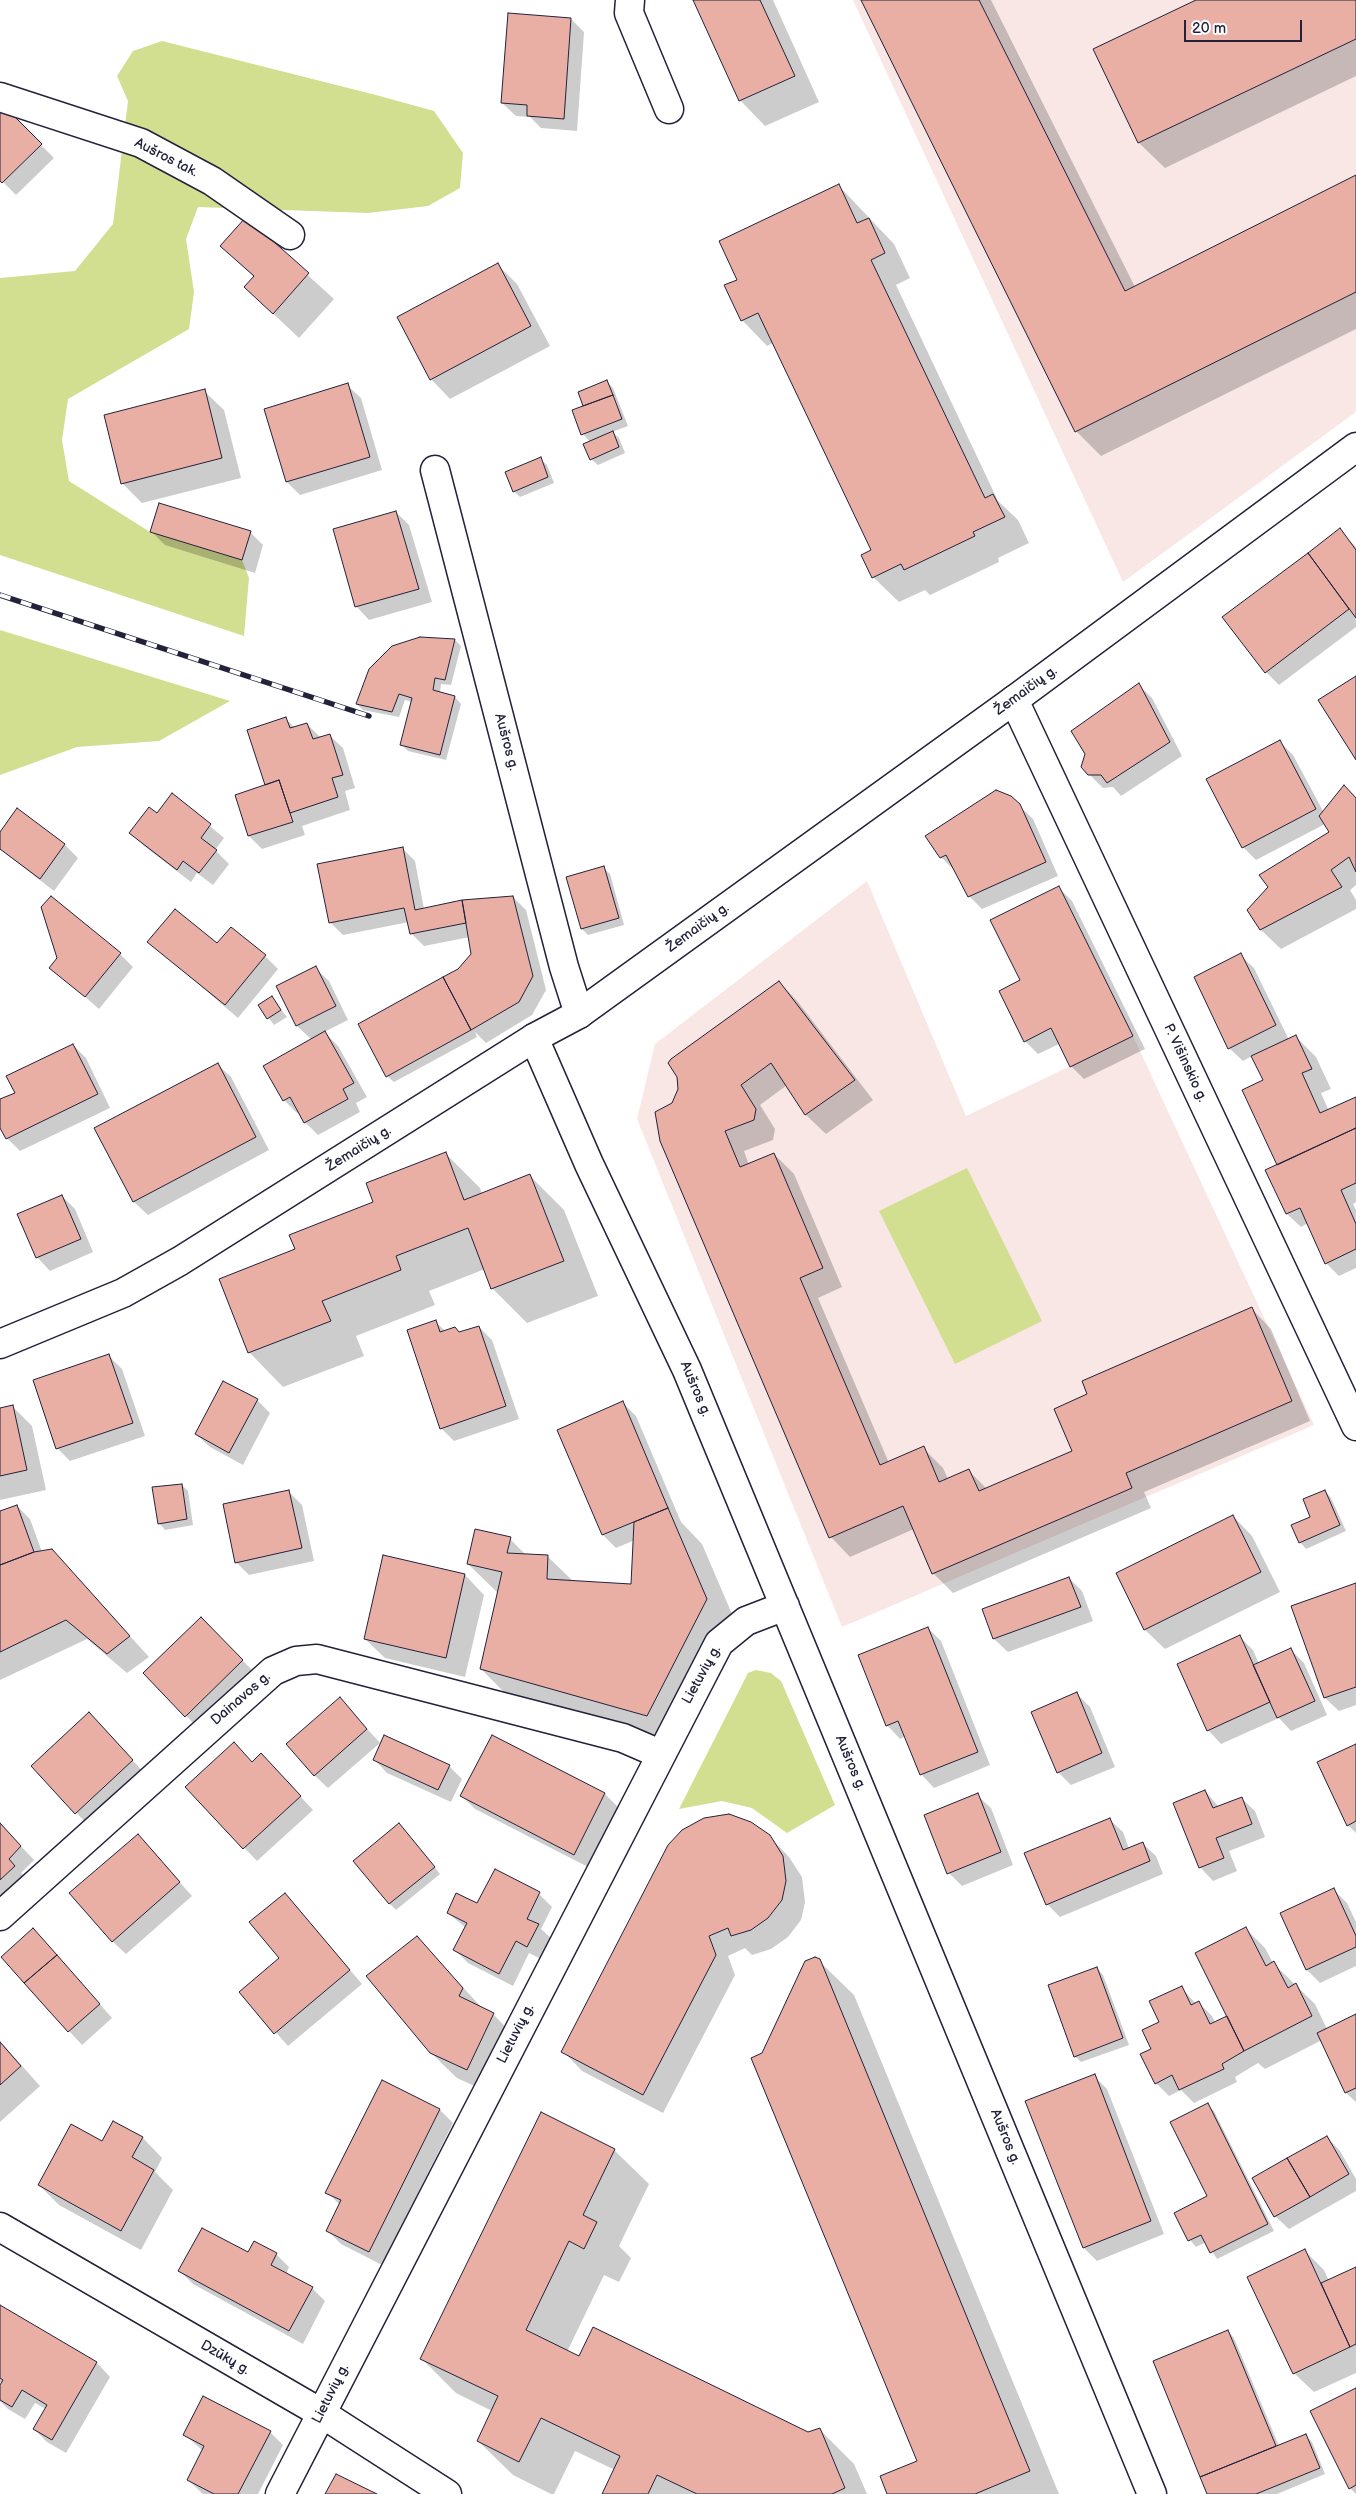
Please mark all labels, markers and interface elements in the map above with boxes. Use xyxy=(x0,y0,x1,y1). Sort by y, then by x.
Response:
scale bar xyxy=(1186,10,1304,42)
text: 20 m xyxy=(1192,19,1226,38)
street label: Aušros tak. xyxy=(131,135,201,181)
street label: Žemaičių g. xyxy=(991,663,1061,719)
street label: Aušros g. xyxy=(490,712,522,772)
street label: Žemaičių g. xyxy=(663,900,733,956)
street label: P. Višinskio g. xyxy=(1160,1021,1210,1105)
street label: Žemaičių g. xyxy=(324,1122,394,1176)
street label: Aušros g. xyxy=(676,1359,714,1419)
street label: Lietuvių g. xyxy=(679,1643,725,1707)
street label: Dainavos g. xyxy=(208,1669,274,1729)
street label: Aušros g. xyxy=(831,1733,869,1793)
street label: Lietuvių g. xyxy=(494,2001,538,2067)
street label: Aušros g. xyxy=(986,2107,1024,2167)
street label: Dzūkų g. xyxy=(197,2337,253,2379)
street label: Lietuvių g. xyxy=(309,2361,353,2427)

